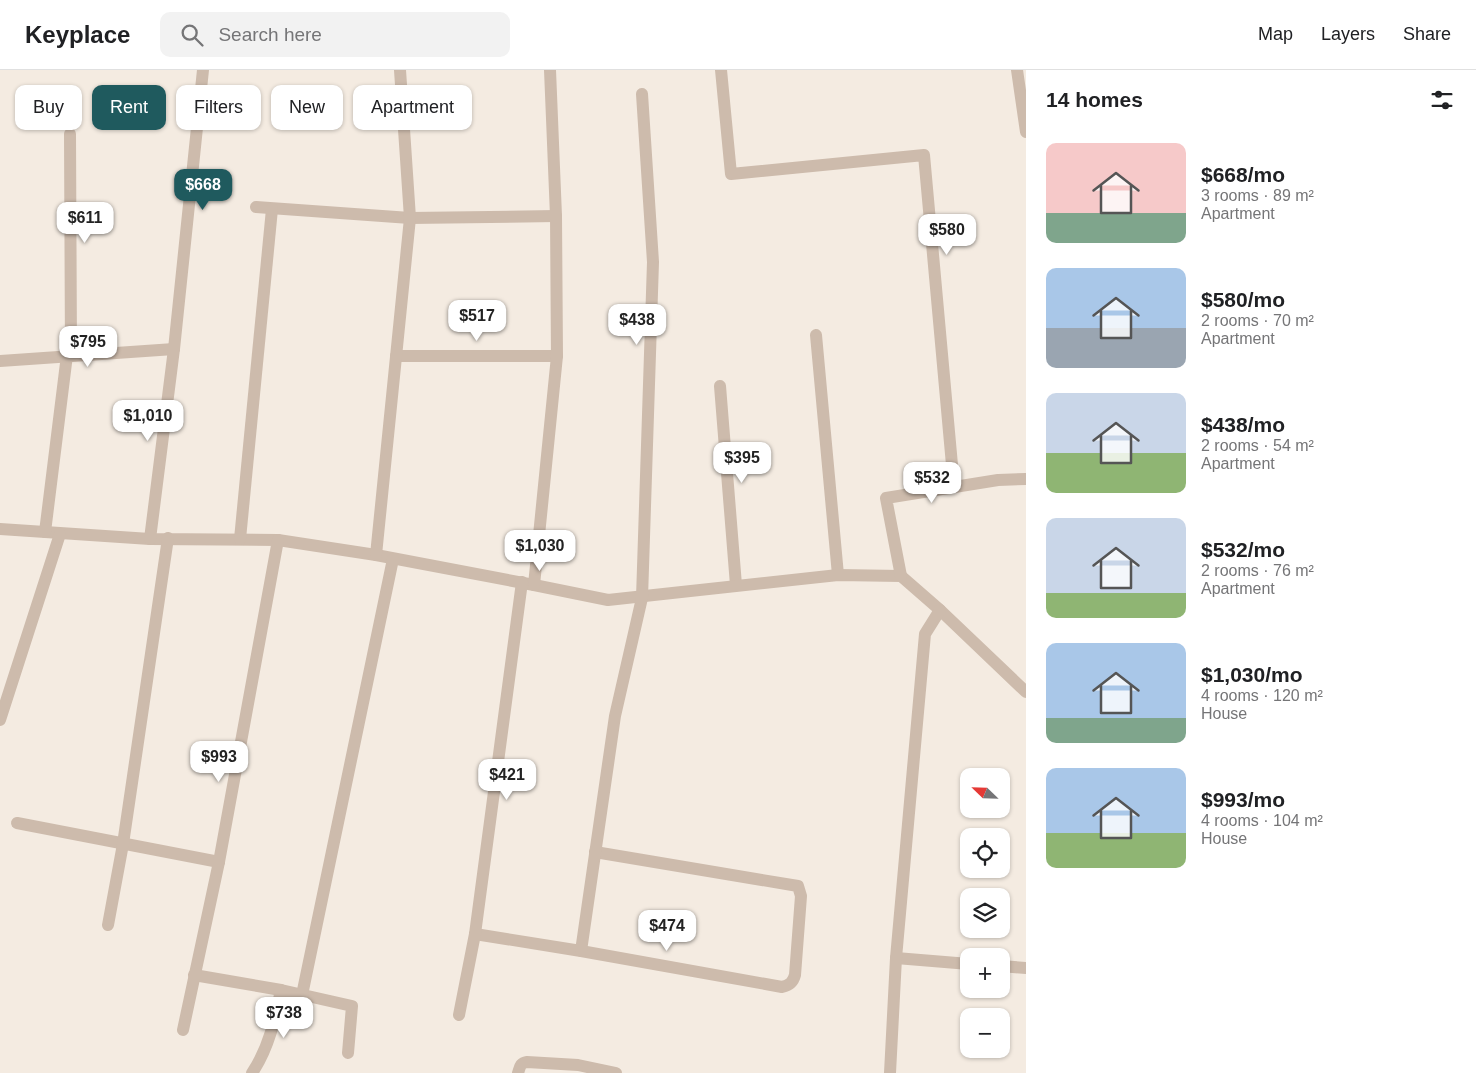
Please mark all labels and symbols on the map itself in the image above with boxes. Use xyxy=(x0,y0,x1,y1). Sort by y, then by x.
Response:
pin: $668 xyxy=(173,168,233,211)
pin: $611 xyxy=(55,202,115,244)
pin: $580 xyxy=(917,214,977,256)
pin: $517 xyxy=(447,300,507,342)
pin: $438 xyxy=(607,304,667,346)
pin: $795 xyxy=(58,326,118,368)
pin: $1,010 xyxy=(107,400,189,442)
pin: $395 xyxy=(712,442,772,484)
pin: $532 xyxy=(902,462,962,504)
pin: $1,030 xyxy=(499,530,581,572)
pin: $993 xyxy=(189,740,249,783)
pin: $421 xyxy=(477,758,537,801)
north arrow xyxy=(960,768,1010,818)
pin: $474 xyxy=(637,910,697,952)
pin: $738 xyxy=(254,996,314,1039)

